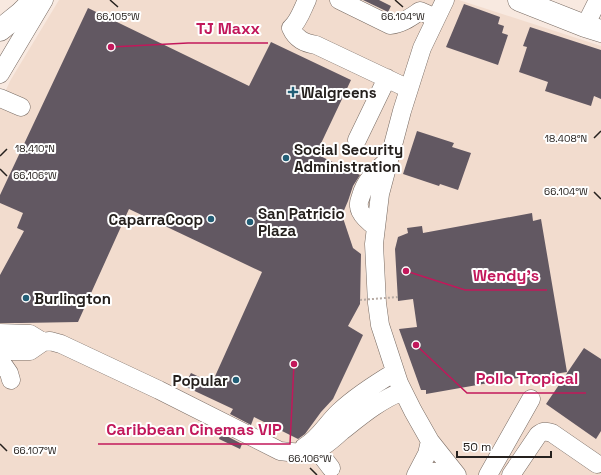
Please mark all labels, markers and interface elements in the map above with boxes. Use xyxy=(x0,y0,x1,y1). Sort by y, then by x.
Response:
text: 66.105°W xyxy=(96,10,140,23)
text: 66.104°W xyxy=(381,10,425,23)
callout: TJ Maxx xyxy=(188,15,268,43)
text: TJ Maxx xyxy=(196,18,261,39)
place label: Walgreens xyxy=(301,83,377,102)
marker: Walgreens xyxy=(288,87,298,97)
text: 18.408°N xyxy=(545,132,587,145)
place label: Social Security Administration xyxy=(294,140,403,176)
text: 18.410°N xyxy=(15,142,55,155)
marker: Social Security Administration xyxy=(281,153,291,163)
text: 66.106°W xyxy=(13,169,57,182)
text: 66.104°W xyxy=(544,185,588,198)
place label: San Patricio Plaza xyxy=(258,204,345,240)
place label: CaparraCoop xyxy=(108,210,203,229)
marker: CaparraCoop xyxy=(206,214,216,224)
marker: San Patricio Plaza xyxy=(245,217,255,227)
callout: Wendy's xyxy=(465,262,547,290)
text: Wendy's xyxy=(473,265,539,286)
place label: Burlington xyxy=(34,289,111,308)
marker: Burlington xyxy=(21,293,31,303)
callout: Pollo Tropical xyxy=(467,365,586,393)
text: Pollo Tropical xyxy=(476,368,578,389)
place label: Popular xyxy=(173,371,228,390)
marker: Popular xyxy=(231,375,241,385)
callout: Caribbean Cinemas VIP xyxy=(98,416,290,444)
text: Caribbean Cinemas VIP xyxy=(106,419,282,440)
scale bar xyxy=(457,433,551,459)
text: 50 m xyxy=(463,439,491,455)
text: 66.107°W xyxy=(14,444,57,457)
text: 66.106°W xyxy=(288,452,332,465)

